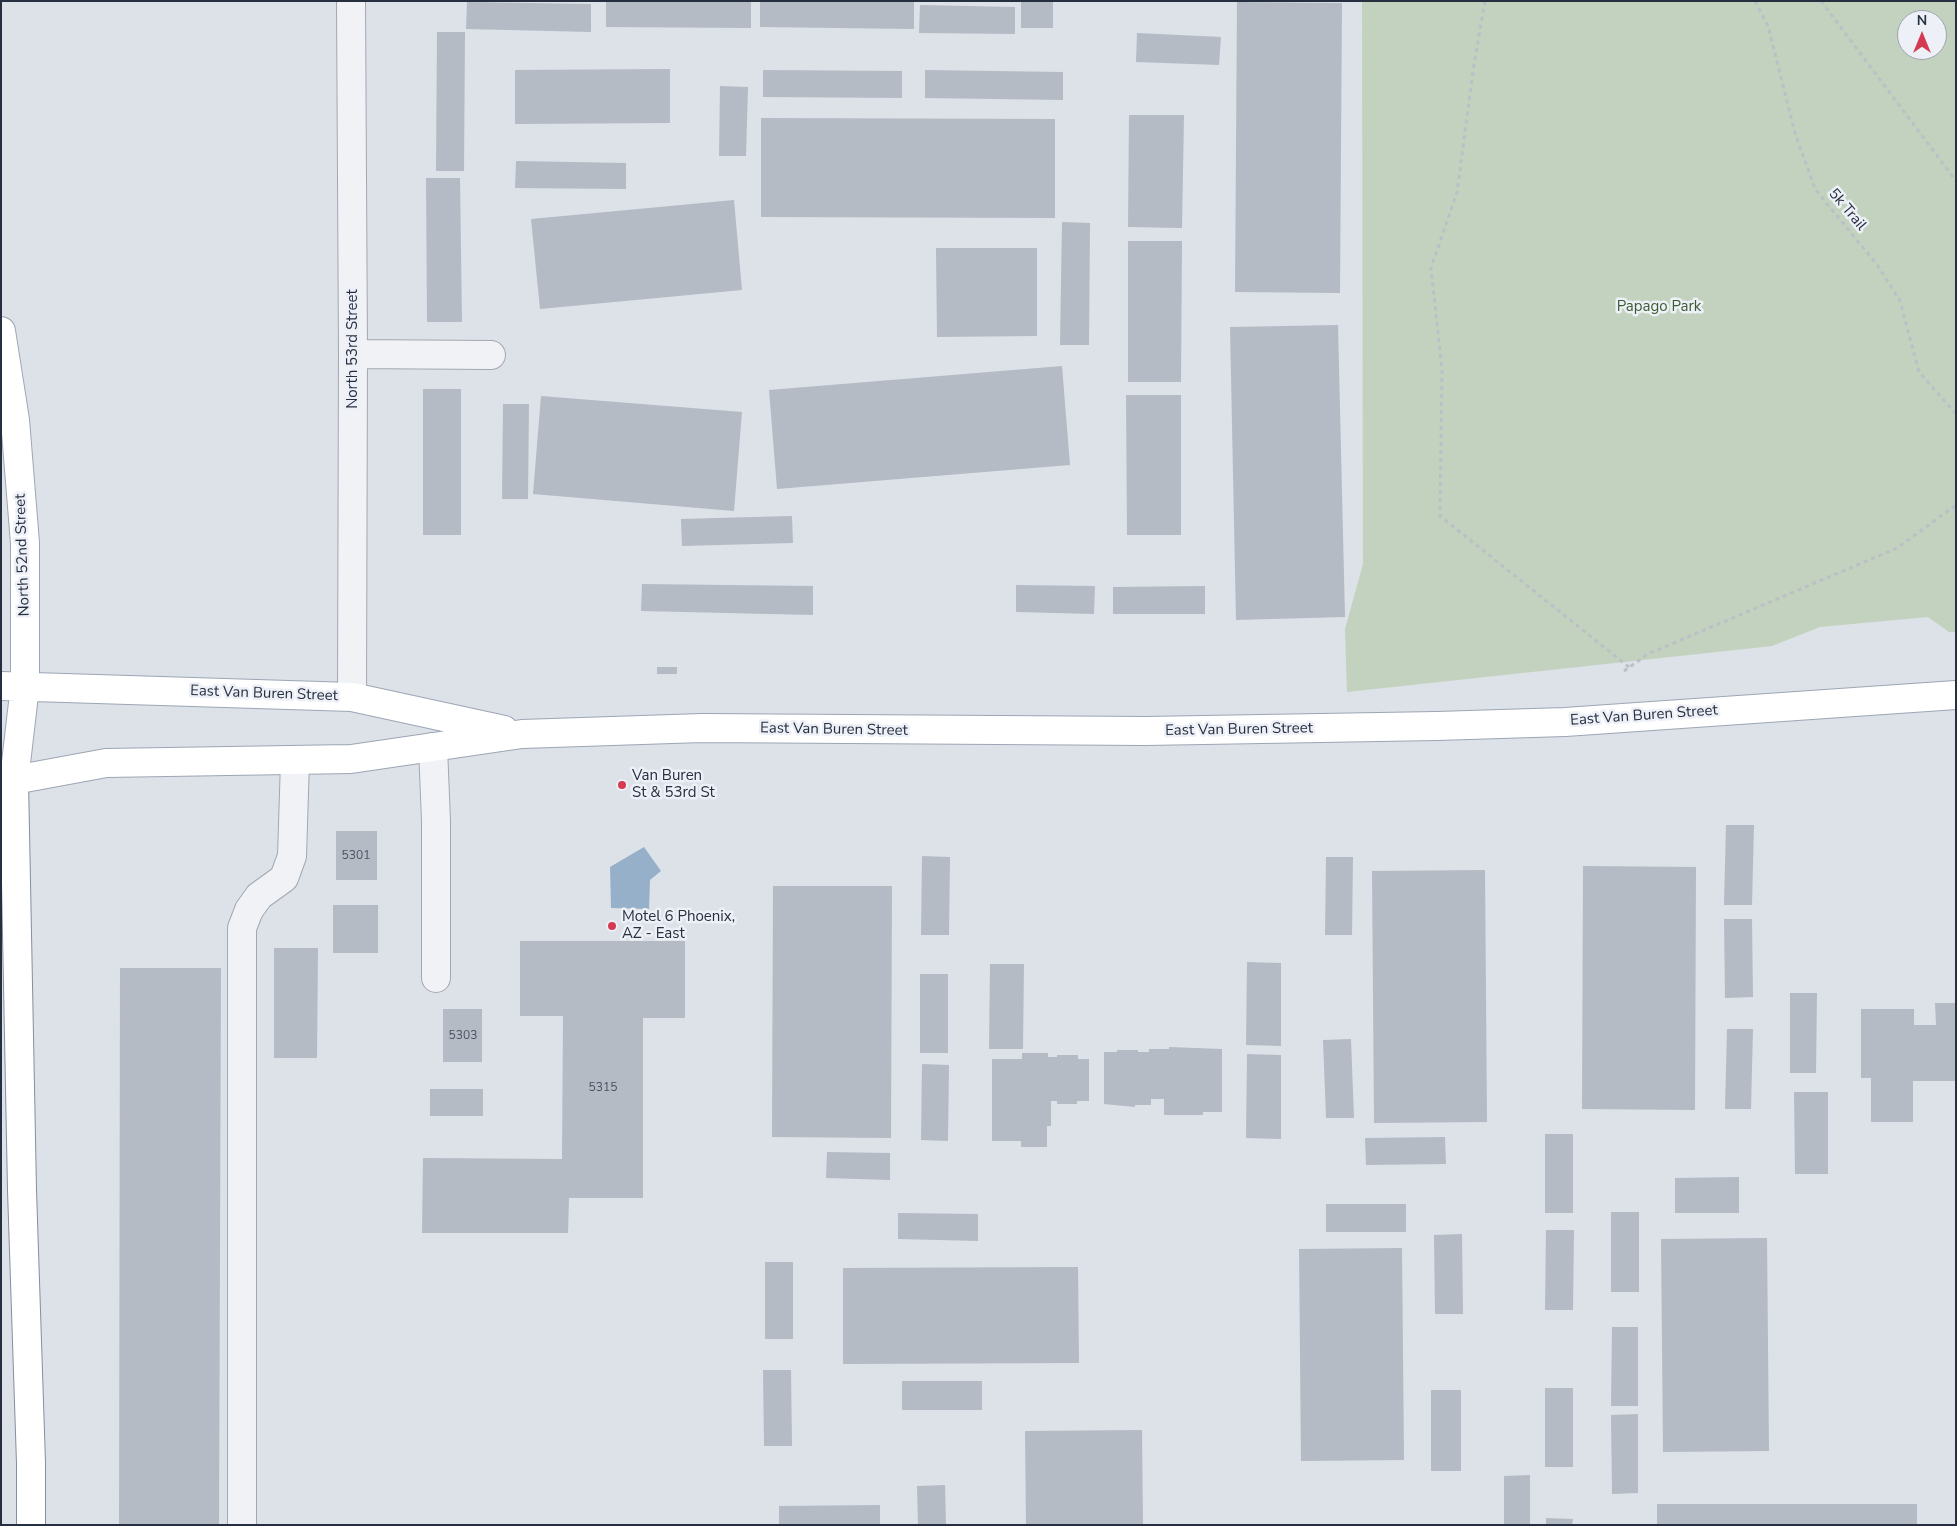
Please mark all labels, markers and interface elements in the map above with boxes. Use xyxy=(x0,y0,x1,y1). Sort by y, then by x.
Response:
north arrow xyxy=(1897,10,1947,60)
text: N xyxy=(1917,11,1927,30)
street label: 5k Trail xyxy=(1824,185,1870,235)
street label: North 53rd Street xyxy=(344,289,362,409)
park label: Papago Park xyxy=(1617,298,1701,316)
street label: North 52nd Street xyxy=(12,493,34,617)
street label: East Van Buren Street xyxy=(190,682,338,706)
street label: East Van Buren Street xyxy=(1570,702,1718,730)
street label: East Van Buren Street xyxy=(760,720,908,740)
street label: East Van Buren Street xyxy=(1165,720,1313,740)
place label: Van Buren St & 53rd St xyxy=(632,767,715,802)
marker: Van Buren St & 53rd St xyxy=(616,779,628,791)
house number: 5301 xyxy=(342,849,370,863)
place label: Motel 6 Phoenix, AZ - East xyxy=(622,908,735,943)
marker: Motel 6 Phoenix, AZ - East xyxy=(606,920,618,932)
house number: 5303 xyxy=(449,1029,477,1043)
house number: 5315 xyxy=(589,1081,617,1095)

